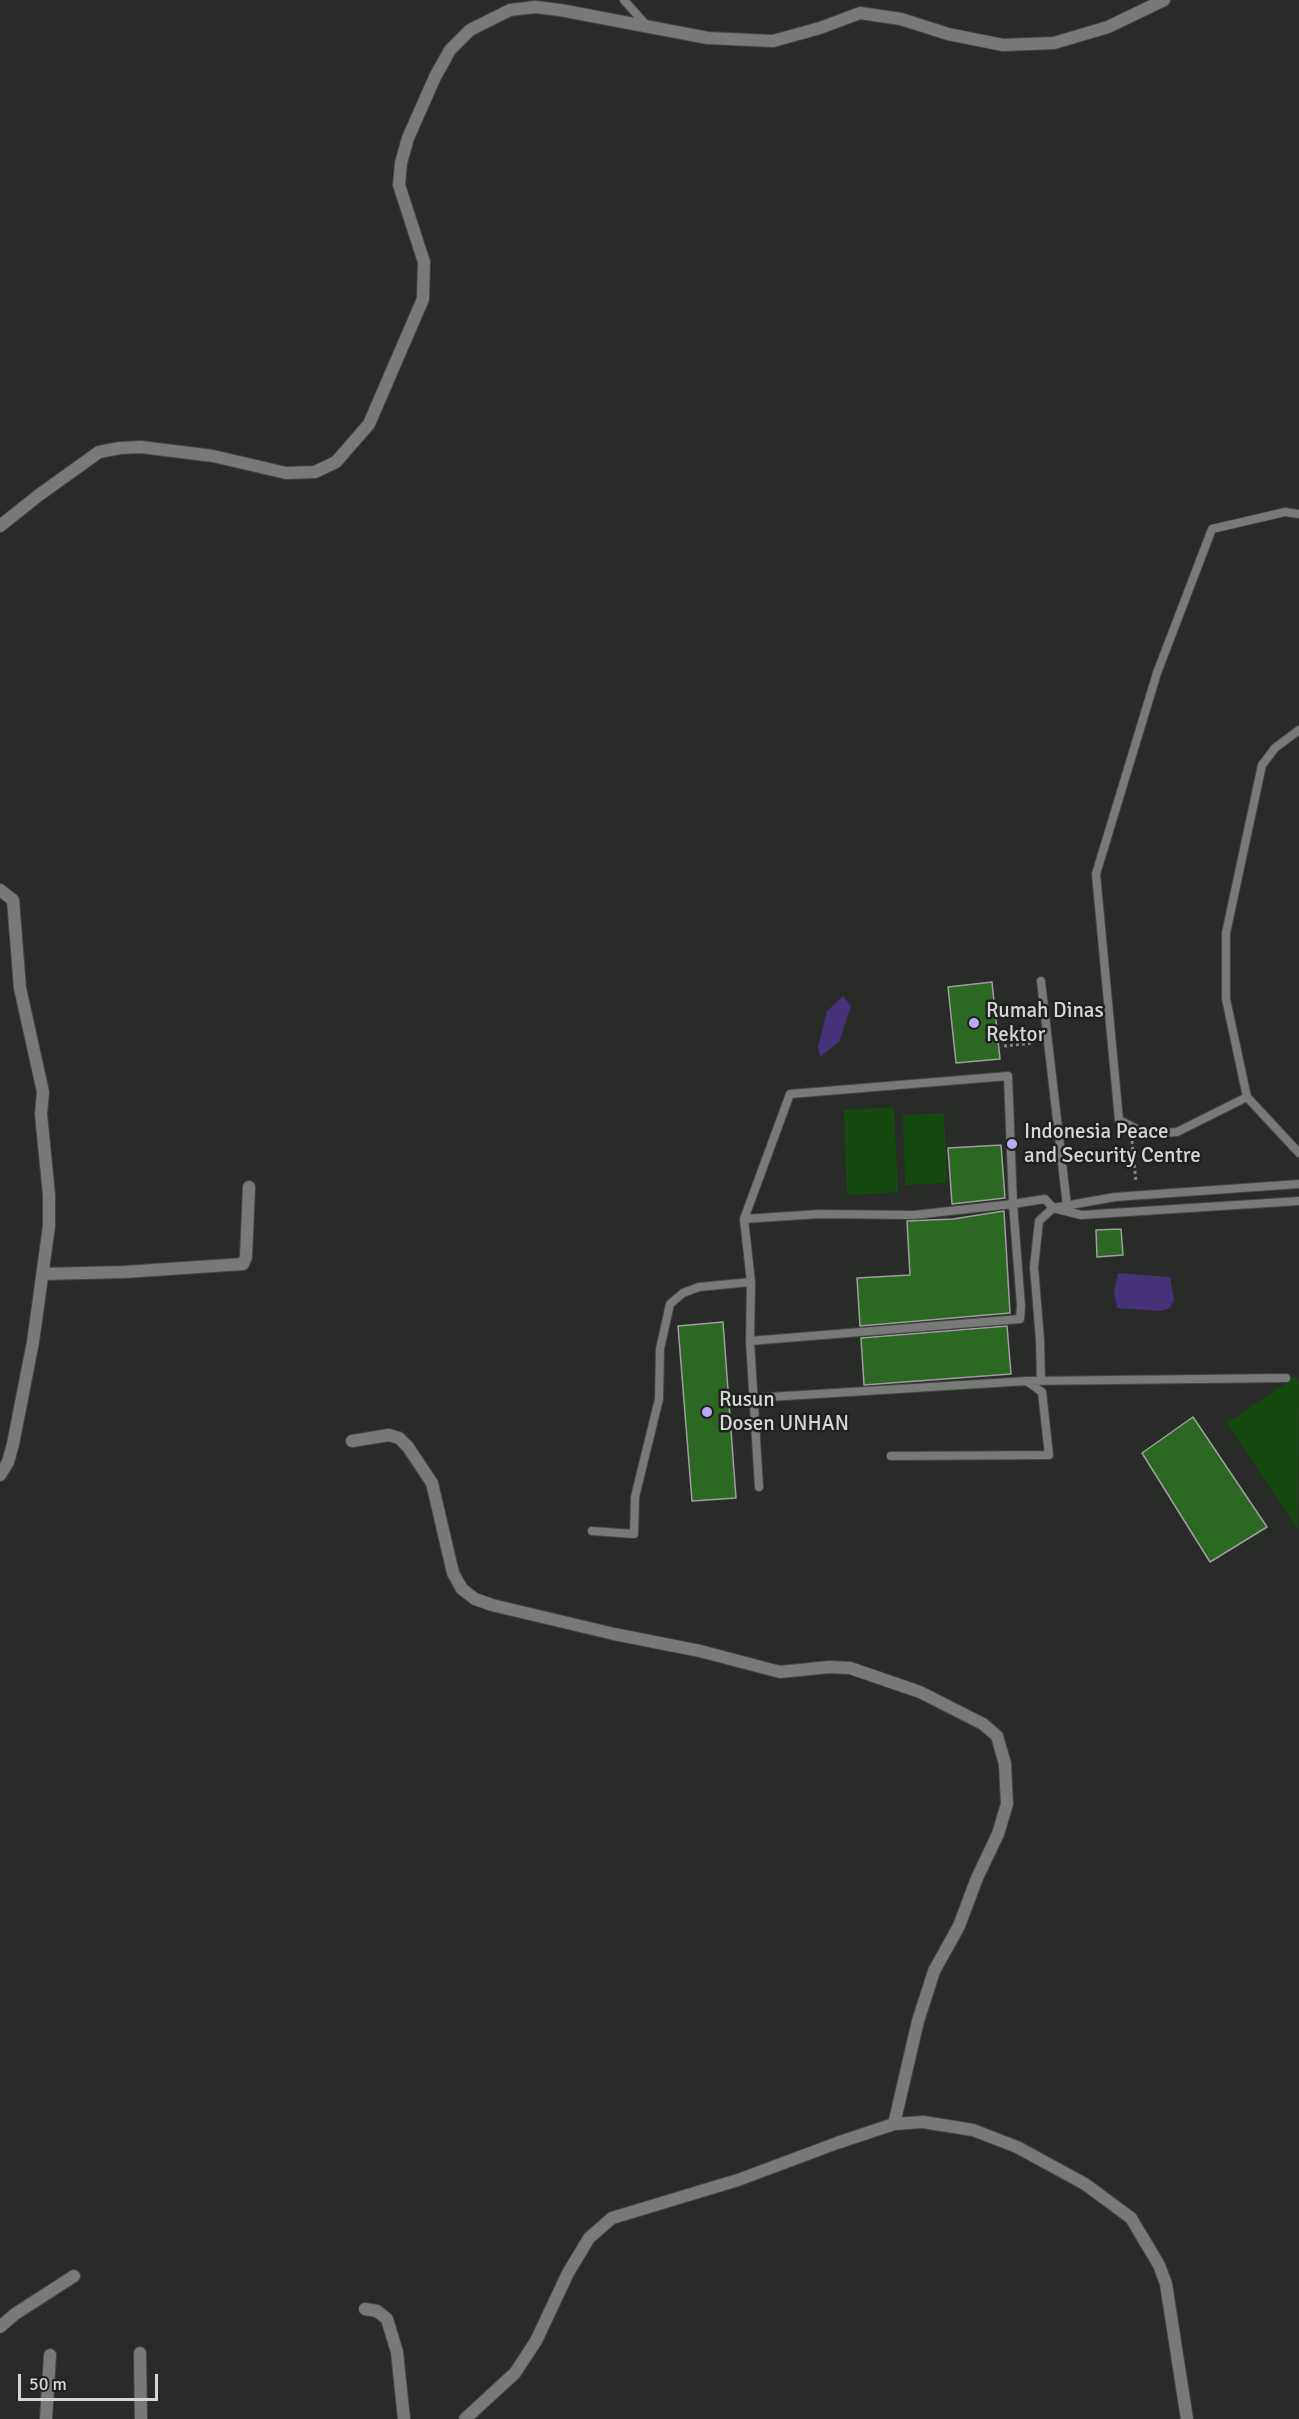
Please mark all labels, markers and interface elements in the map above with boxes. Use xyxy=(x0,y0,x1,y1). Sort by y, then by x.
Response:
place label: Rumah Dinas Rektor xyxy=(986,998,1104,1048)
marker: Rumah Dinas Rektor xyxy=(967,1016,981,1030)
place label: Indonesia Peace and Security Centre xyxy=(1024,1119,1201,1169)
marker: Indonesia Peace and Security Centre xyxy=(1005,1137,1019,1151)
place label: Rusun Dosen UNHAN xyxy=(719,1387,849,1437)
marker: Rusun Dosen UNHAN xyxy=(700,1405,714,1419)
scale bar xyxy=(21,2362,160,2400)
text: 50 m xyxy=(29,2373,67,2395)

